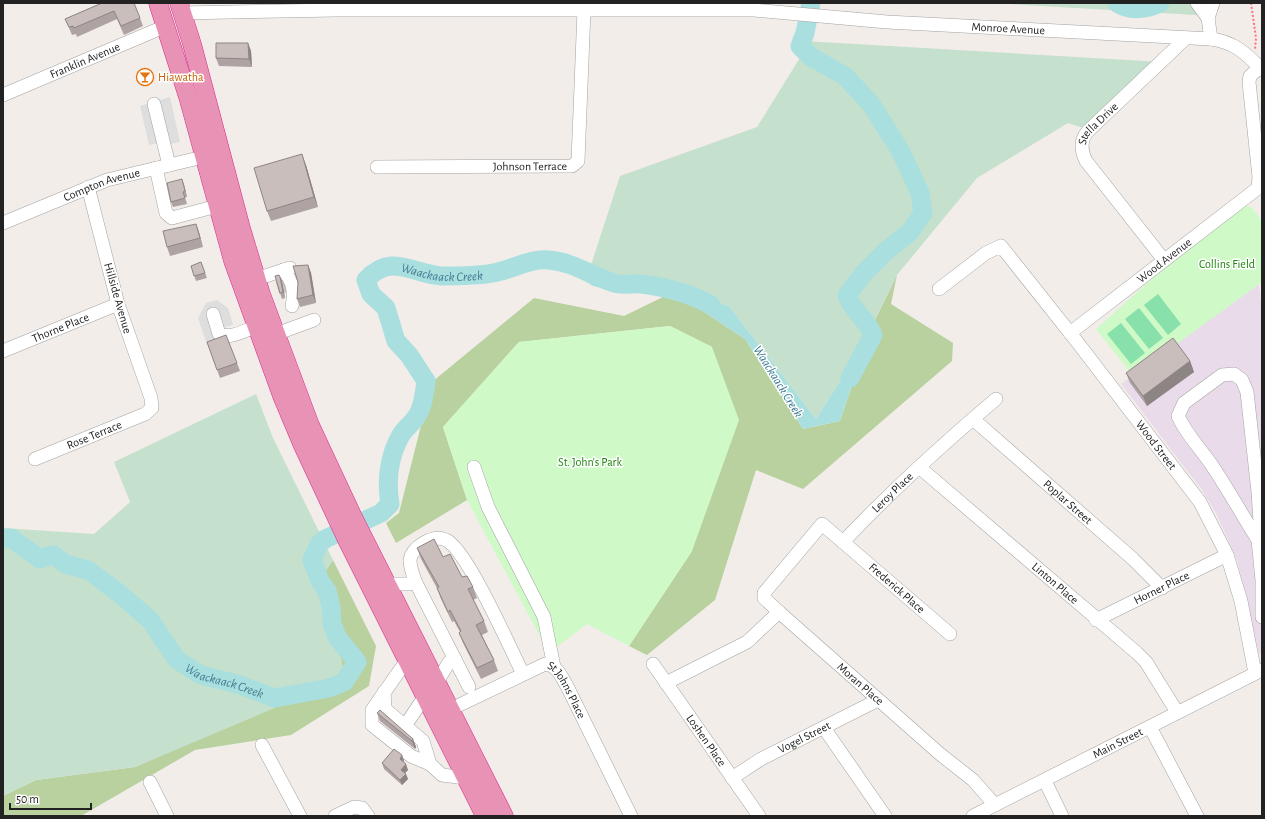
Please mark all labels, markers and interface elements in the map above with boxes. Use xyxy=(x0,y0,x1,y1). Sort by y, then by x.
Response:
street label: Monroe Avenue xyxy=(971,20,1045,36)
street label: Franklin Avenue xyxy=(48,40,122,80)
bar icon: Hiawatha xyxy=(135,67,155,87)
place label: Hiawatha xyxy=(158,71,204,83)
street label: Stella Drive xyxy=(1076,100,1120,146)
street label: Johnson Terrace xyxy=(493,160,567,172)
street label: Compton Avenue xyxy=(62,166,141,203)
street label: Wood Avenue xyxy=(1135,236,1194,285)
park label: Collins Field xyxy=(1199,258,1255,270)
street label: Hillside Avenue xyxy=(102,261,134,335)
water label: Waackaack Creek xyxy=(400,262,484,284)
street label: Thorne Place xyxy=(30,311,91,345)
water label: Waackaack Creek xyxy=(750,344,805,420)
street label: Rose Terrace xyxy=(65,418,123,451)
street label: Wood Street xyxy=(1134,418,1179,472)
park label: St. John's Park xyxy=(558,456,622,468)
street label: Leroy Place xyxy=(869,470,915,515)
street label: Poplar Street xyxy=(1041,478,1095,526)
street label: Linton Place xyxy=(1030,560,1081,606)
street label: Frederick Place xyxy=(867,561,927,615)
street label: Horner Place xyxy=(1132,569,1191,606)
street label: St Johns Place xyxy=(546,659,588,720)
street label: Moran Place xyxy=(835,660,886,707)
water label: Waackaack Creek xyxy=(183,662,265,701)
street label: Loshen Place xyxy=(684,712,728,768)
street label: Vogel Street xyxy=(776,719,832,755)
street label: Main Street xyxy=(1091,725,1145,761)
scale bar xyxy=(10,785,91,811)
text: 50 m xyxy=(16,793,39,805)

